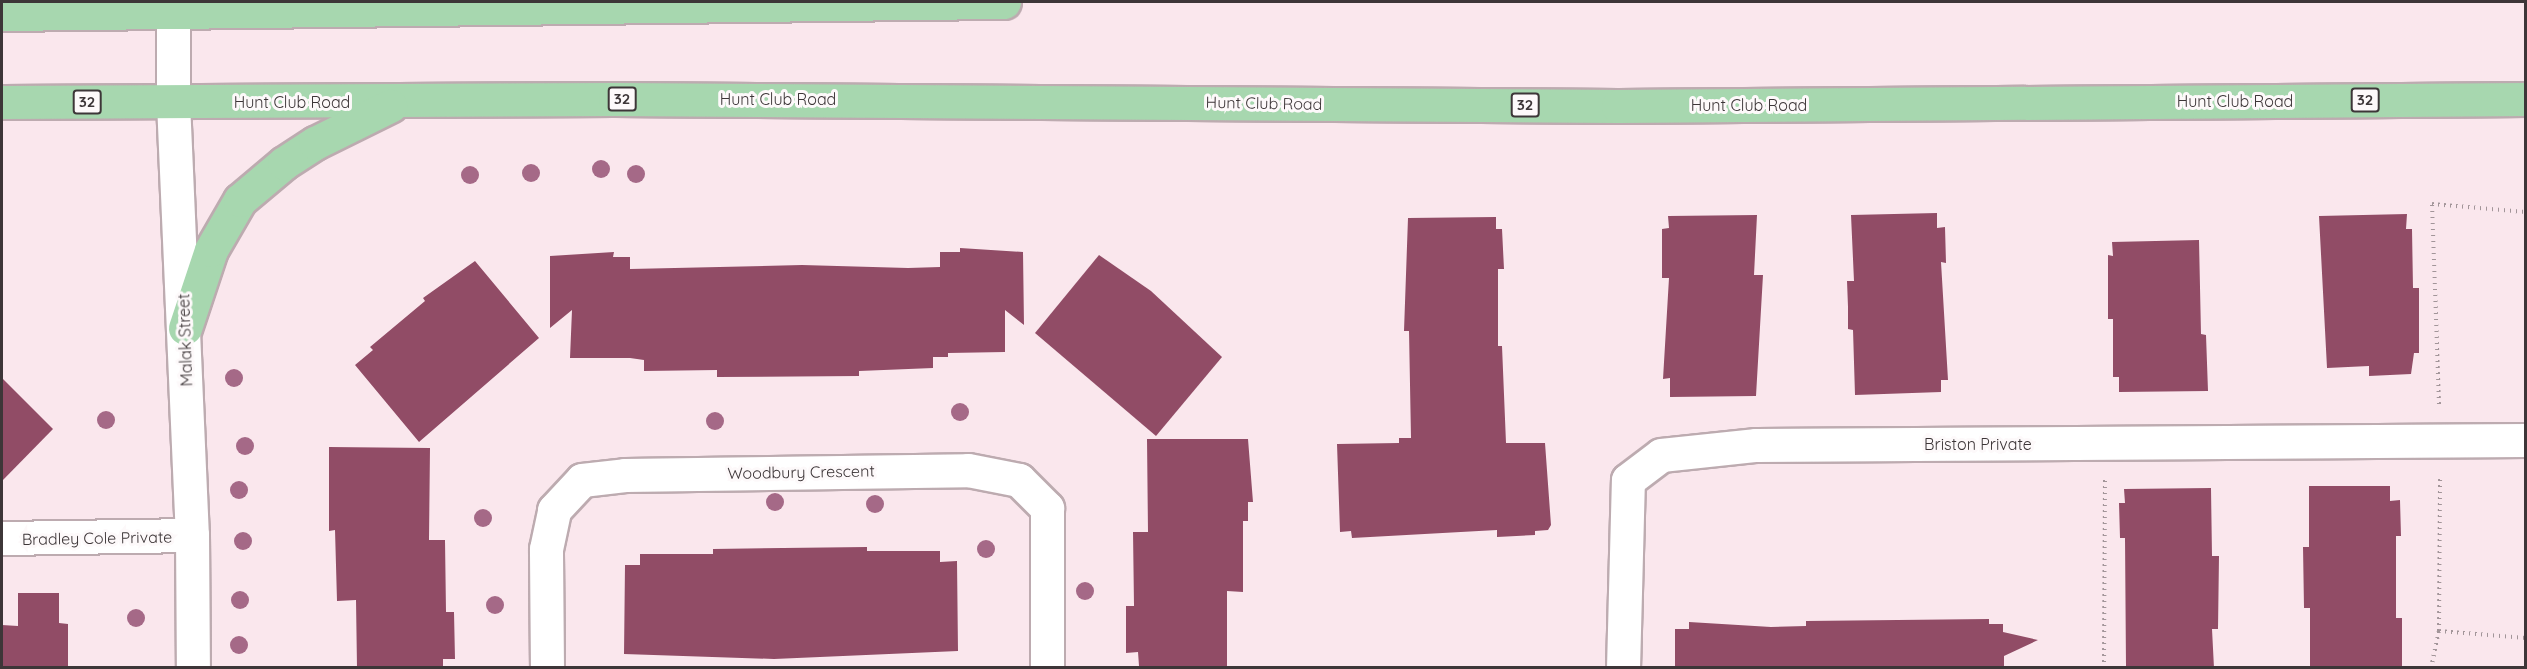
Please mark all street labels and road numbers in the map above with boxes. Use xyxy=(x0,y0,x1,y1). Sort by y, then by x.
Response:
road number: 32 xyxy=(607,87,637,111)
road number: 32 xyxy=(2350,88,2380,112)
street label: Hunt Club Road xyxy=(720,89,836,109)
road number: 32 xyxy=(72,90,102,114)
street label: Hunt Club Road xyxy=(2177,91,2293,111)
street label: Hunt Club Road xyxy=(234,92,350,112)
street label: Hunt Club Road xyxy=(1206,92,1322,114)
road number: 32 xyxy=(1510,93,1540,117)
street label: Hunt Club Road xyxy=(1691,95,1807,115)
street label: Malak Street xyxy=(174,293,196,387)
street label: Briston Private xyxy=(1924,434,2032,454)
street label: Woodbury Crescent xyxy=(727,461,875,483)
street label: Bradley Cole Private xyxy=(22,527,172,549)

